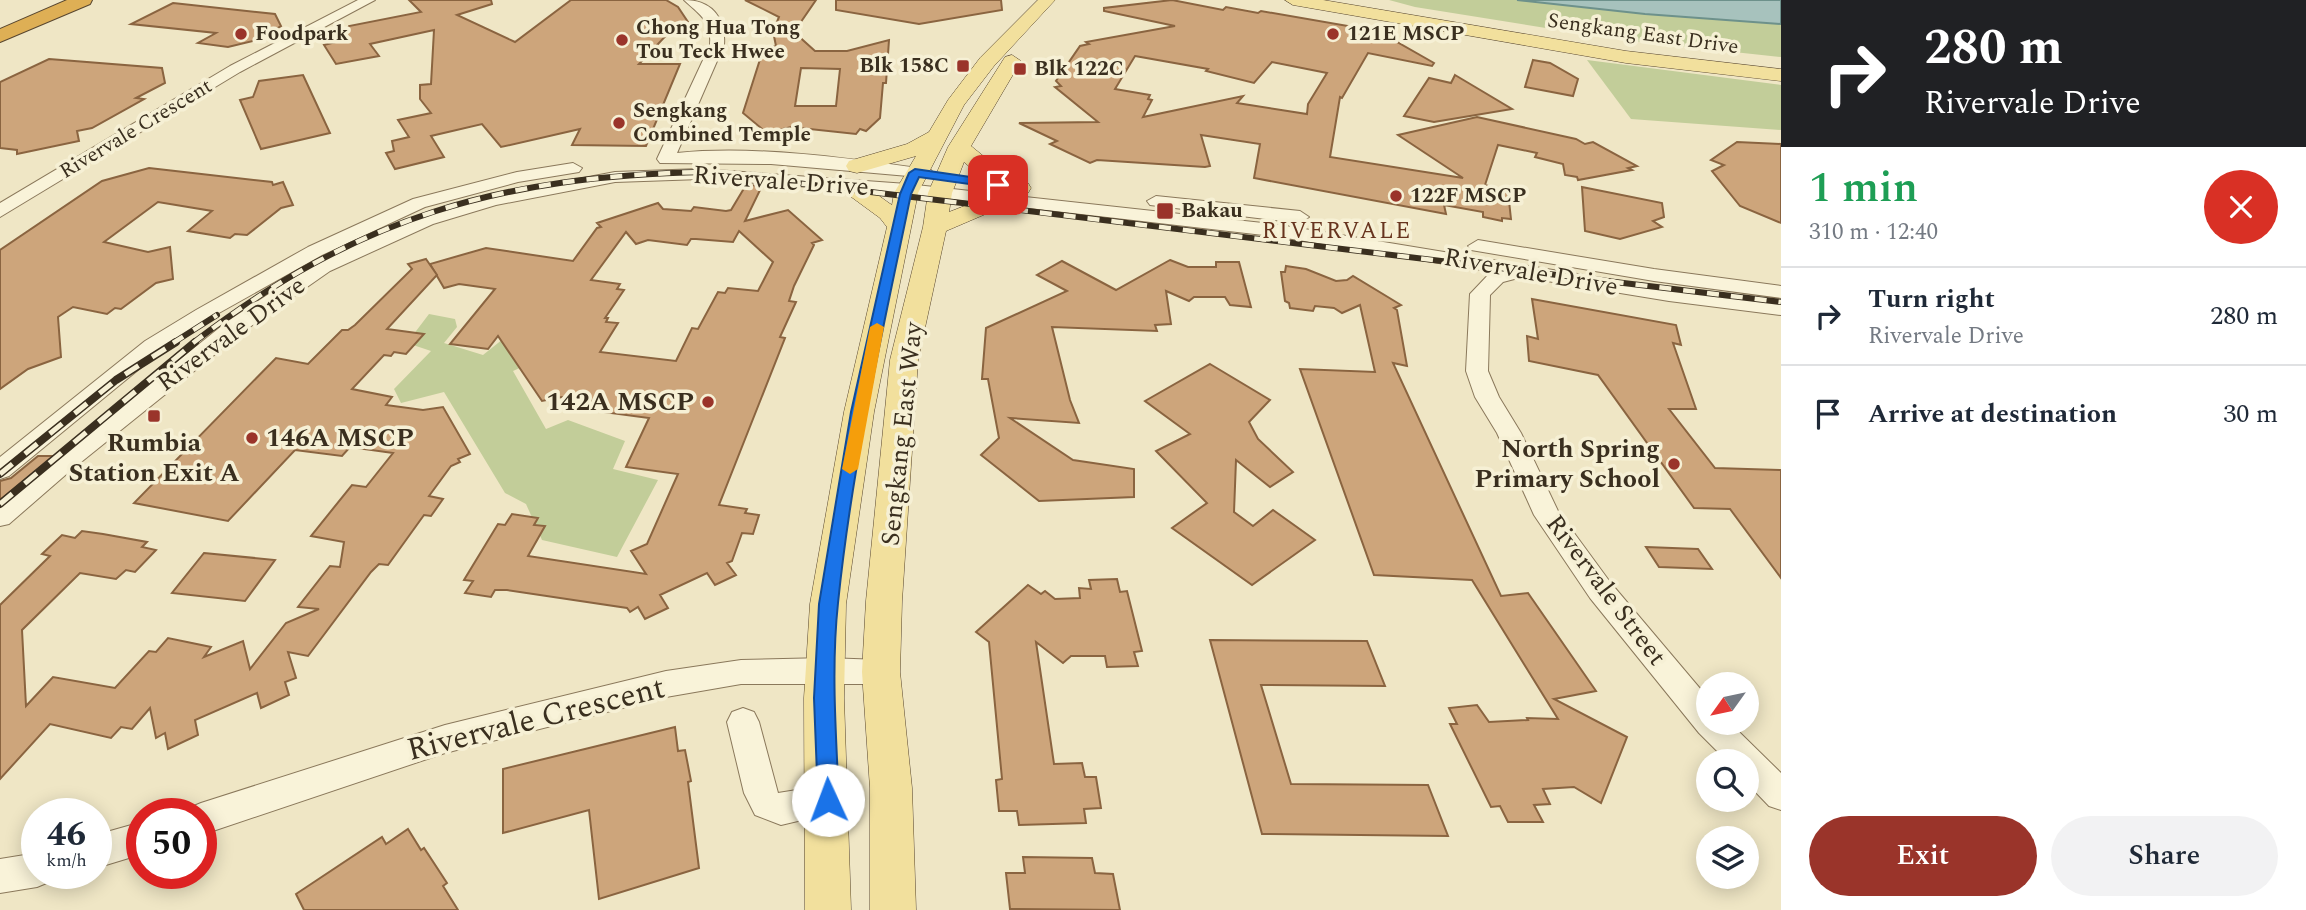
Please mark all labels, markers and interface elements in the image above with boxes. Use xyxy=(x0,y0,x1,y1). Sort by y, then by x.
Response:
street label: Sengkang East Drive xyxy=(1545,5,1741,63)
text: 280 m xyxy=(1924,11,2063,86)
place label: Chong Hua Tong Tou Teck Hwee xyxy=(636,12,800,68)
place label: Foodpark xyxy=(255,18,349,50)
place label: 121E MSCP xyxy=(1347,18,1464,50)
marker: Foodpark xyxy=(233,26,249,42)
marker: 121E MSCP xyxy=(1325,26,1341,42)
icon: right xyxy=(1809,28,1900,119)
marker: Chong Hua Tong Tou Teck Hwee xyxy=(614,32,630,48)
place label: Blk 158C xyxy=(859,50,949,82)
place label: Blk 122C xyxy=(1034,53,1124,85)
marker: Blk 158C xyxy=(955,58,971,74)
marker: Blk 122C xyxy=(1012,61,1028,77)
street label: Rivervale Crescent xyxy=(53,71,219,187)
text: Rivervale Drive xyxy=(1924,79,2141,128)
place label: Sengkang Combined Temple xyxy=(633,95,811,151)
marker: Sengkang Combined Temple xyxy=(611,115,627,131)
street label: Rivervale Drive xyxy=(692,155,870,207)
pin xyxy=(968,155,1028,215)
text: 1 min xyxy=(1809,157,1918,220)
icon: arrive xyxy=(979,166,1017,204)
button: close xyxy=(2204,170,2278,244)
place label: 122F MSCP xyxy=(1410,180,1526,212)
marker: 122F MSCP xyxy=(1388,188,1404,204)
place label: Bakau xyxy=(1181,195,1243,227)
marker: Bakau xyxy=(1155,201,1175,221)
district label: RIVERVALE xyxy=(1262,214,1412,249)
text: 310 m · 12:40 xyxy=(1809,215,1938,250)
street label: Rivervale Drive xyxy=(1441,237,1621,307)
street label: Rivervale Drive xyxy=(148,266,314,402)
text: Turn right xyxy=(1868,279,1995,319)
text: 280 m xyxy=(2210,296,2278,336)
icon: right xyxy=(1809,297,1847,335)
street label: Sengkang East Way xyxy=(870,319,934,548)
text: Rivervale Drive xyxy=(1868,319,2024,354)
place label: 142A MSCP xyxy=(546,382,694,422)
marker: 142A MSCP xyxy=(700,394,716,410)
text: Arrive at destination xyxy=(1868,394,2117,434)
text: 30 m xyxy=(2223,394,2278,434)
icon: arrive xyxy=(1809,395,1847,433)
marker: Rumbia Station Exit A xyxy=(146,408,162,424)
place label: 146A MSCP xyxy=(266,418,414,458)
place label: Rumbia Station Exit A xyxy=(68,423,240,493)
place label: North Spring Primary School xyxy=(1475,429,1660,499)
marker: 146A MSCP xyxy=(244,430,260,446)
marker: North Spring Primary School xyxy=(1666,456,1682,472)
street label: Rivervale Street xyxy=(1536,506,1676,674)
street label: Rivervale Crescent xyxy=(402,663,670,775)
north arrow xyxy=(1696,672,1759,735)
map controls xyxy=(1696,672,1759,889)
button: search xyxy=(1696,749,1759,812)
position arrow xyxy=(791,763,865,837)
speed limit sign: 50 xyxy=(126,798,217,889)
text: 46 xyxy=(47,808,86,861)
button: Exit xyxy=(1809,816,2037,896)
button: Share xyxy=(2051,816,2278,896)
button: layers xyxy=(1696,826,1759,889)
text: km/h xyxy=(46,847,87,874)

